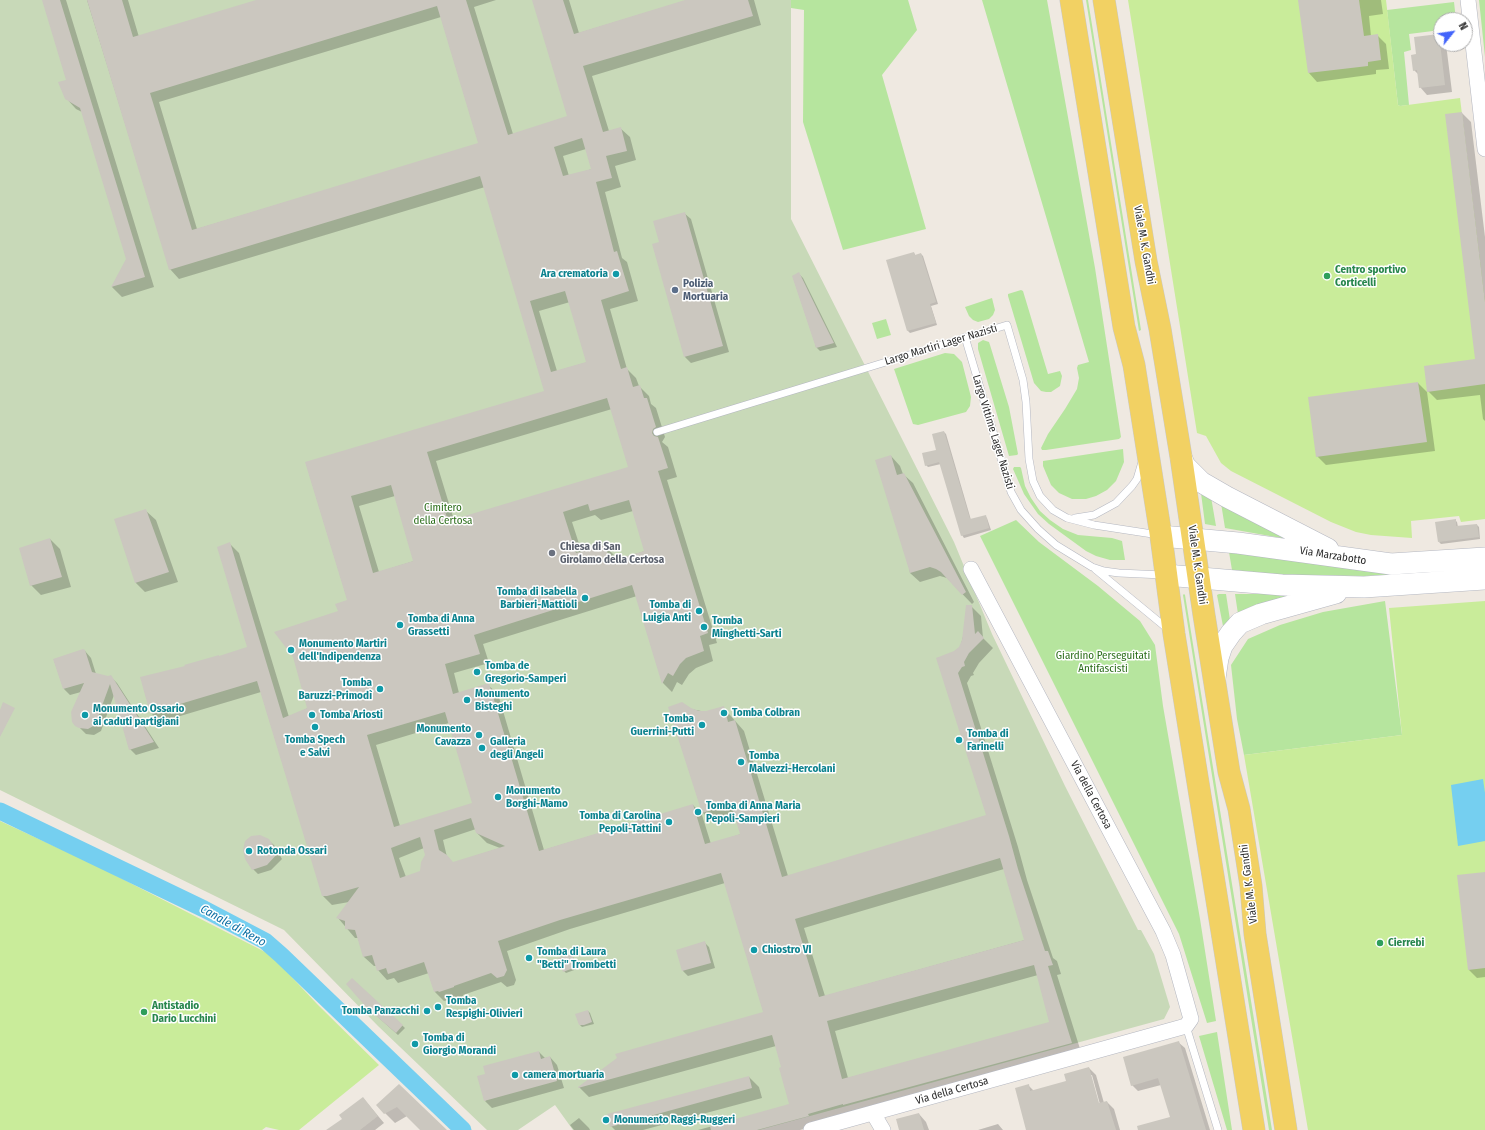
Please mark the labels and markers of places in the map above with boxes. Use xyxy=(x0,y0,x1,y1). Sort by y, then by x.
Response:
place label: Centro sportivo Corticelli xyxy=(1335,263,1406,289)
place label: Ara crematoria xyxy=(541,267,608,281)
marker: Ara crematoria xyxy=(611,269,621,279)
marker: Centro sportivo Corticelli xyxy=(1322,271,1332,281)
place label: Polizia Mortuaria xyxy=(683,277,728,303)
marker: Polizia Mortuaria xyxy=(670,285,680,295)
place label: Chiesa di San Girolamo della Certosa xyxy=(560,540,664,566)
marker: Chiesa di San Girolamo della Certosa xyxy=(547,548,557,558)
place label: Tomba di Isabella Barbieri-Mattioli xyxy=(497,585,577,611)
marker: Tomba di Isabella Barbieri-Mattioli xyxy=(580,593,590,603)
place label: Tomba di Luigia Anti xyxy=(643,598,691,624)
marker: Tomba di Luigia Anti xyxy=(694,606,704,616)
place label: Tomba di Anna Grassetti xyxy=(408,612,475,638)
place label: Tomba Minghetti-Sarti xyxy=(712,614,782,640)
marker: Tomba di Anna Grassetti xyxy=(395,620,405,630)
marker: Tomba Minghetti-Sarti xyxy=(699,622,709,632)
place label: Monumento Martiri dell'Indipendenza xyxy=(299,637,387,663)
marker: Monumento Martiri dell'Indipendenza xyxy=(286,645,296,655)
place label: Tomba de Gregorio-Samperi xyxy=(485,659,566,685)
marker: Tomba de Gregorio-Samperi xyxy=(472,667,482,677)
place label: Tomba Baruzzi-Primodì xyxy=(298,676,372,702)
marker: Tomba Baruzzi-Primodì xyxy=(375,684,385,694)
place label: Monumento Bisteghi xyxy=(475,687,530,713)
marker: Monumento Bisteghi xyxy=(462,695,472,705)
place label: Monumento Ossario ai caduti partigiani xyxy=(93,702,184,728)
place label: Tomba Colbran xyxy=(732,706,800,720)
place label: Tomba Ariosti xyxy=(320,708,383,722)
marker: Tomba Colbran xyxy=(719,708,729,718)
marker: Monumento Ossario ai caduti partigiani xyxy=(80,710,90,720)
marker: Tomba Ariosti xyxy=(307,710,317,720)
place label: Tomba Guerrini-Putti xyxy=(631,712,694,738)
marker: Tomba Guerrini-Putti xyxy=(697,720,707,730)
marker: Tomba Spech e Salvi xyxy=(310,722,320,732)
place label: Monumento Cavazza xyxy=(416,722,471,748)
place label: Tomba di Farinelli xyxy=(967,727,1009,753)
marker: Monumento Cavazza xyxy=(474,730,484,740)
place label: Tomba Spech e Salvi xyxy=(285,733,345,759)
place label: Galleria degli Angeli xyxy=(490,735,544,761)
marker: Tomba di Farinelli xyxy=(954,735,964,745)
marker: Galleria degli Angeli xyxy=(477,743,487,753)
place label: Tomba Malvezzi-Hercolani xyxy=(749,749,835,775)
marker: Tomba Malvezzi-Hercolani xyxy=(736,757,746,767)
place label: Monumento Borghi-Mamo xyxy=(506,784,568,810)
marker: Monumento Borghi-Mamo xyxy=(493,792,503,802)
place label: Tomba di Anna Maria Pepoli-Sampieri xyxy=(706,799,801,825)
marker: Tomba di Anna Maria Pepoli-Sampieri xyxy=(693,807,703,817)
place label: Tomba di Carolina Pepoli-Tattini xyxy=(579,809,661,835)
marker: Tomba di Carolina Pepoli-Tattini xyxy=(664,817,674,827)
place label: Rotonda Ossari xyxy=(257,844,327,858)
marker: Rotonda Ossari xyxy=(244,846,254,856)
place label: Cierrebi xyxy=(1388,936,1424,950)
marker: Cierrebi xyxy=(1375,938,1385,948)
place label: Chiostro VI xyxy=(762,943,811,957)
place label: Tomba di Laura "Betti" Trombetti xyxy=(537,945,616,971)
marker: Chiostro VI xyxy=(749,945,759,955)
marker: Tomba di Laura "Betti" Trombetti xyxy=(524,953,534,963)
place label: Tomba Respighi-Olivieri xyxy=(446,994,523,1020)
place label: Antistadio Dario Lucchini xyxy=(152,999,216,1025)
marker: Tomba Respighi-Olivieri xyxy=(433,1002,443,1012)
place label: Tomba Panzacchi xyxy=(342,1004,419,1018)
marker: Tomba Panzacchi xyxy=(422,1006,432,1016)
marker: Antistadio Dario Lucchini xyxy=(139,1007,149,1017)
place label: Tomba di Giorgio Morandi xyxy=(423,1031,496,1057)
marker: Tomba di Giorgio Morandi xyxy=(410,1039,420,1049)
place label: camera mortuaria xyxy=(523,1068,604,1082)
marker: camera mortuaria xyxy=(510,1070,520,1080)
place label: Monumento Raggi-Ruggeri xyxy=(614,1113,735,1127)
marker: Monumento Raggi-Ruggeri xyxy=(601,1115,611,1125)

